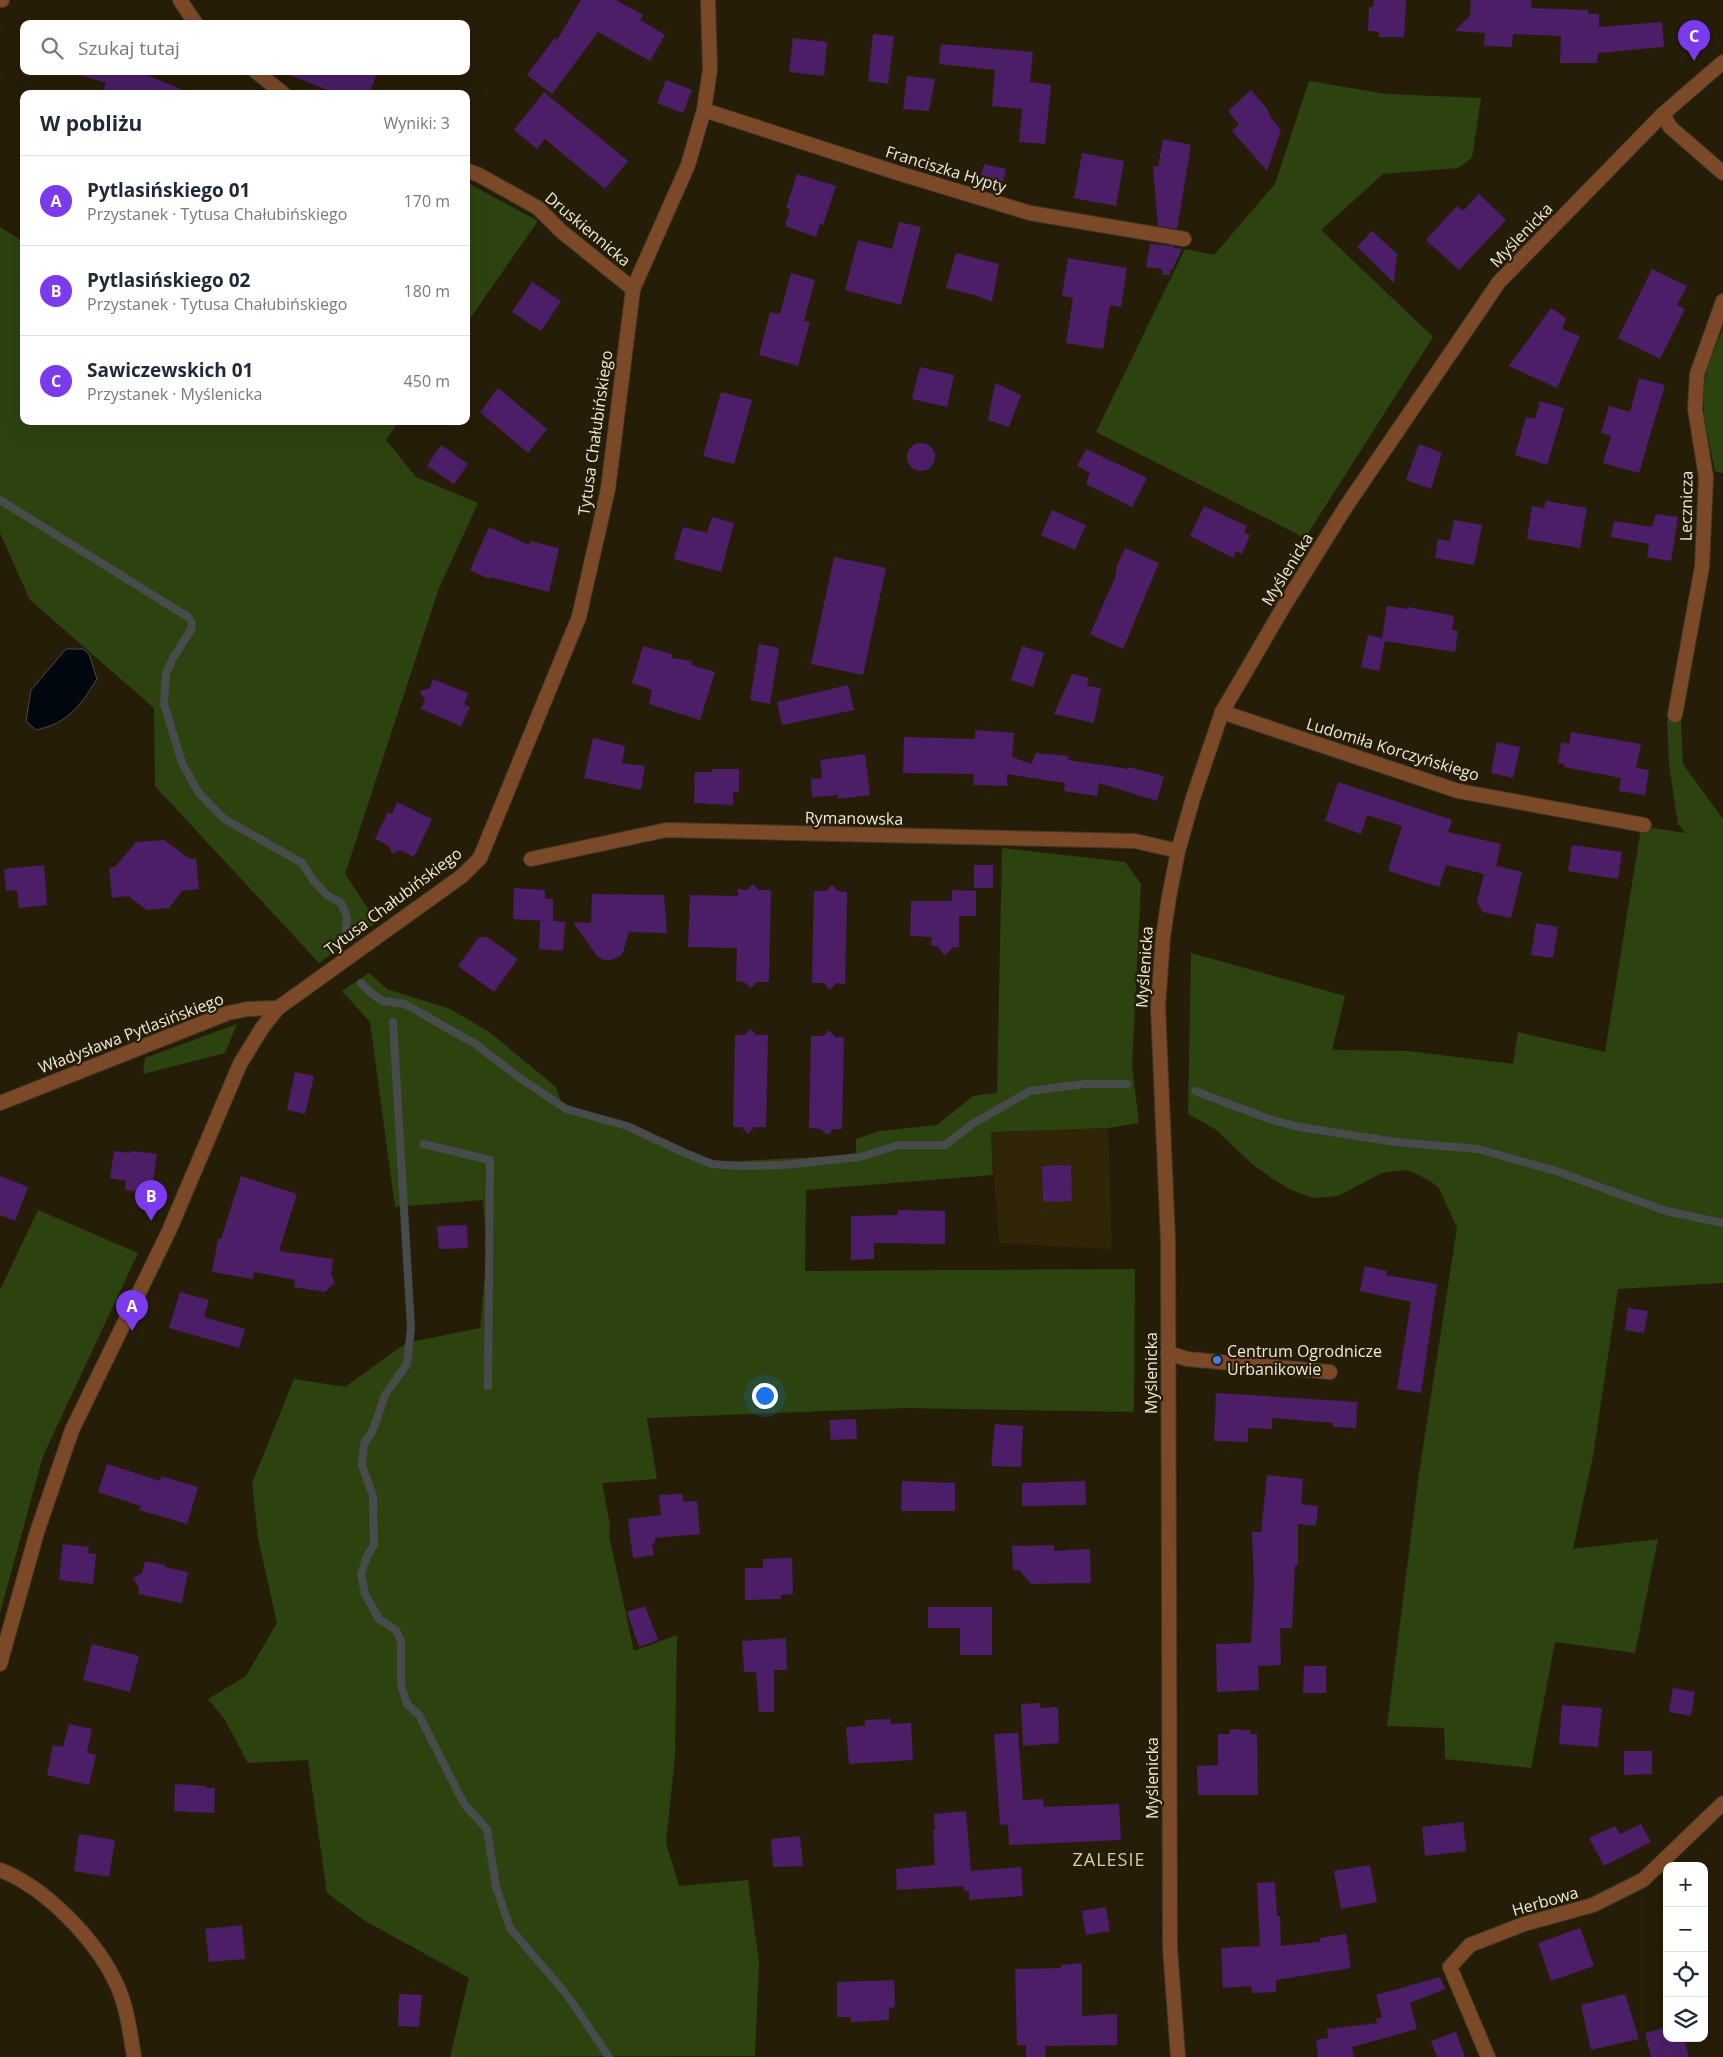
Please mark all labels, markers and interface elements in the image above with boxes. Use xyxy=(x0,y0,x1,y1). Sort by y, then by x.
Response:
search box xyxy=(20,20,470,75)
pin: C xyxy=(1678,20,1710,61)
icon: search xyxy=(38,34,66,62)
text: Szukaj tutaj xyxy=(78,35,180,61)
text: W pobliżu xyxy=(40,109,142,137)
text: Wyniki: 3 xyxy=(383,112,450,134)
street label: Franciszka Hypty xyxy=(883,140,1010,198)
text: Pytlasińskiego 01 xyxy=(87,177,250,203)
street label: Druskiennicka xyxy=(540,187,636,271)
text: A xyxy=(50,190,62,212)
text: 170 m xyxy=(404,190,450,212)
street label: Myślenicka xyxy=(1485,198,1557,272)
text: Przystanek · Tytusa Chałubińskiego xyxy=(87,203,347,225)
text: Pytlasińskiego 02 xyxy=(87,267,250,293)
text: B xyxy=(51,280,61,302)
text: 180 m xyxy=(404,280,450,302)
text: Przystanek · Tytusa Chałubińskiego xyxy=(87,293,347,315)
street label: Tytusa Chałubińskiego xyxy=(573,349,617,517)
text: Sawiczewskich 01 xyxy=(87,357,253,383)
text: C xyxy=(51,370,61,392)
text: 450 m xyxy=(404,370,450,392)
text: Przystanek · Myślenicka xyxy=(87,383,262,405)
street label: Lecznicza xyxy=(1674,471,1698,541)
street label: Myślenicka xyxy=(1256,528,1318,610)
street label: Ludomiła Korczyńskiego xyxy=(1304,712,1482,786)
street label: Rymanowska xyxy=(805,806,903,830)
street label: Tytusa Chałubińskiego xyxy=(320,842,466,960)
street label: Myślenicka xyxy=(1130,925,1158,1009)
street label: Władysława Pytlasińskiego xyxy=(35,987,227,1079)
pin: B xyxy=(135,1180,167,1221)
pin: A xyxy=(116,1290,148,1331)
street label: Myślenicka xyxy=(1140,1332,1162,1414)
place label: Centrum Ogrodnicze Urbanikowie xyxy=(1227,1340,1382,1380)
marker: Centrum Ogrodnicze Urbanikowie xyxy=(1211,1354,1223,1366)
your location xyxy=(752,1383,778,1409)
street label: Myślenicka xyxy=(1141,1737,1163,1819)
district label: ZALESIE xyxy=(1073,1847,1145,1871)
map controls xyxy=(1663,1862,1708,2042)
button: + xyxy=(1663,1862,1708,1907)
street label: Herbowa xyxy=(1509,1881,1581,1921)
button: − xyxy=(1663,1907,1708,1952)
button: locate xyxy=(1663,1952,1708,1997)
button: layers xyxy=(1663,1997,1708,2042)

